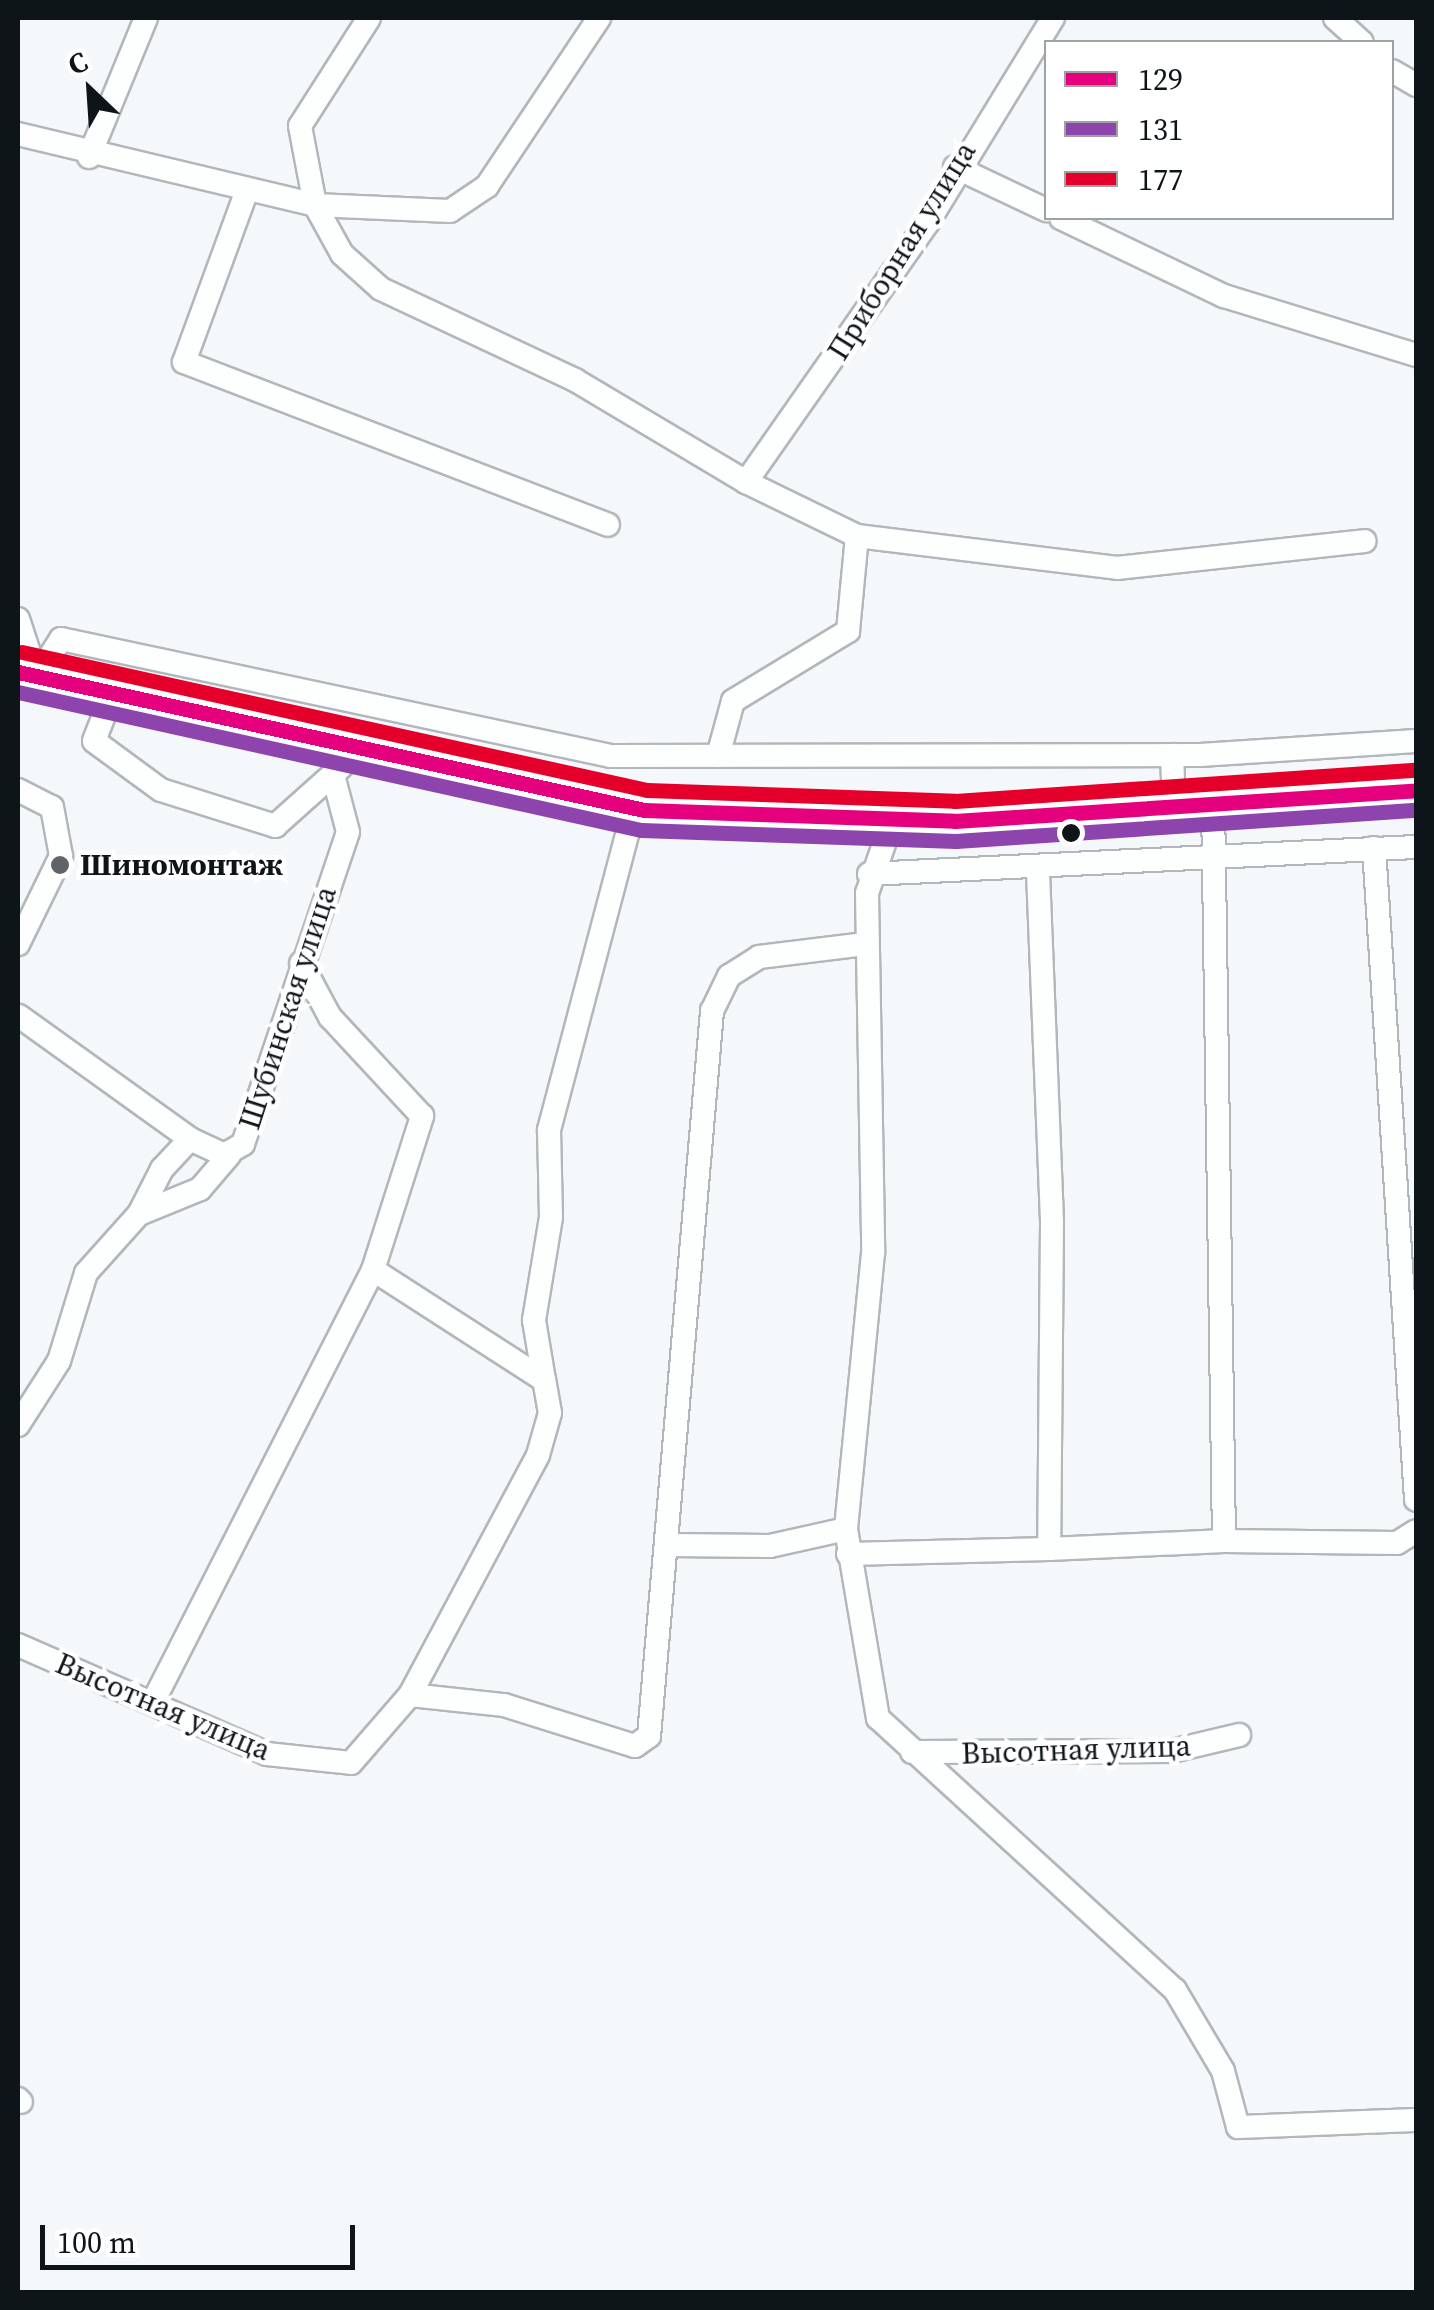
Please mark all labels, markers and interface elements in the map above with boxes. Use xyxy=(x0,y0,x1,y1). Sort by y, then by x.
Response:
north arrow xyxy=(40,40,140,140)
legend xyxy=(1044,40,1394,220)
text: С xyxy=(61,42,93,84)
text: 129 xyxy=(1138,59,1183,100)
text: 131 xyxy=(1138,109,1183,150)
street label: Приборная улица xyxy=(820,135,984,367)
text: 177 xyxy=(1138,159,1183,200)
unlabelled marker xyxy=(1061,823,1081,843)
place label: Шиномонтаж xyxy=(80,847,283,883)
marker: Шиномонтаж xyxy=(49,854,71,876)
street label: Шубинская улица xyxy=(232,882,344,1134)
street label: Высотная улица xyxy=(50,1646,276,1768)
street label: Высотная улица xyxy=(961,1728,1191,1772)
scale bar xyxy=(45,2205,360,2267)
text: 100 m xyxy=(57,2222,136,2263)

